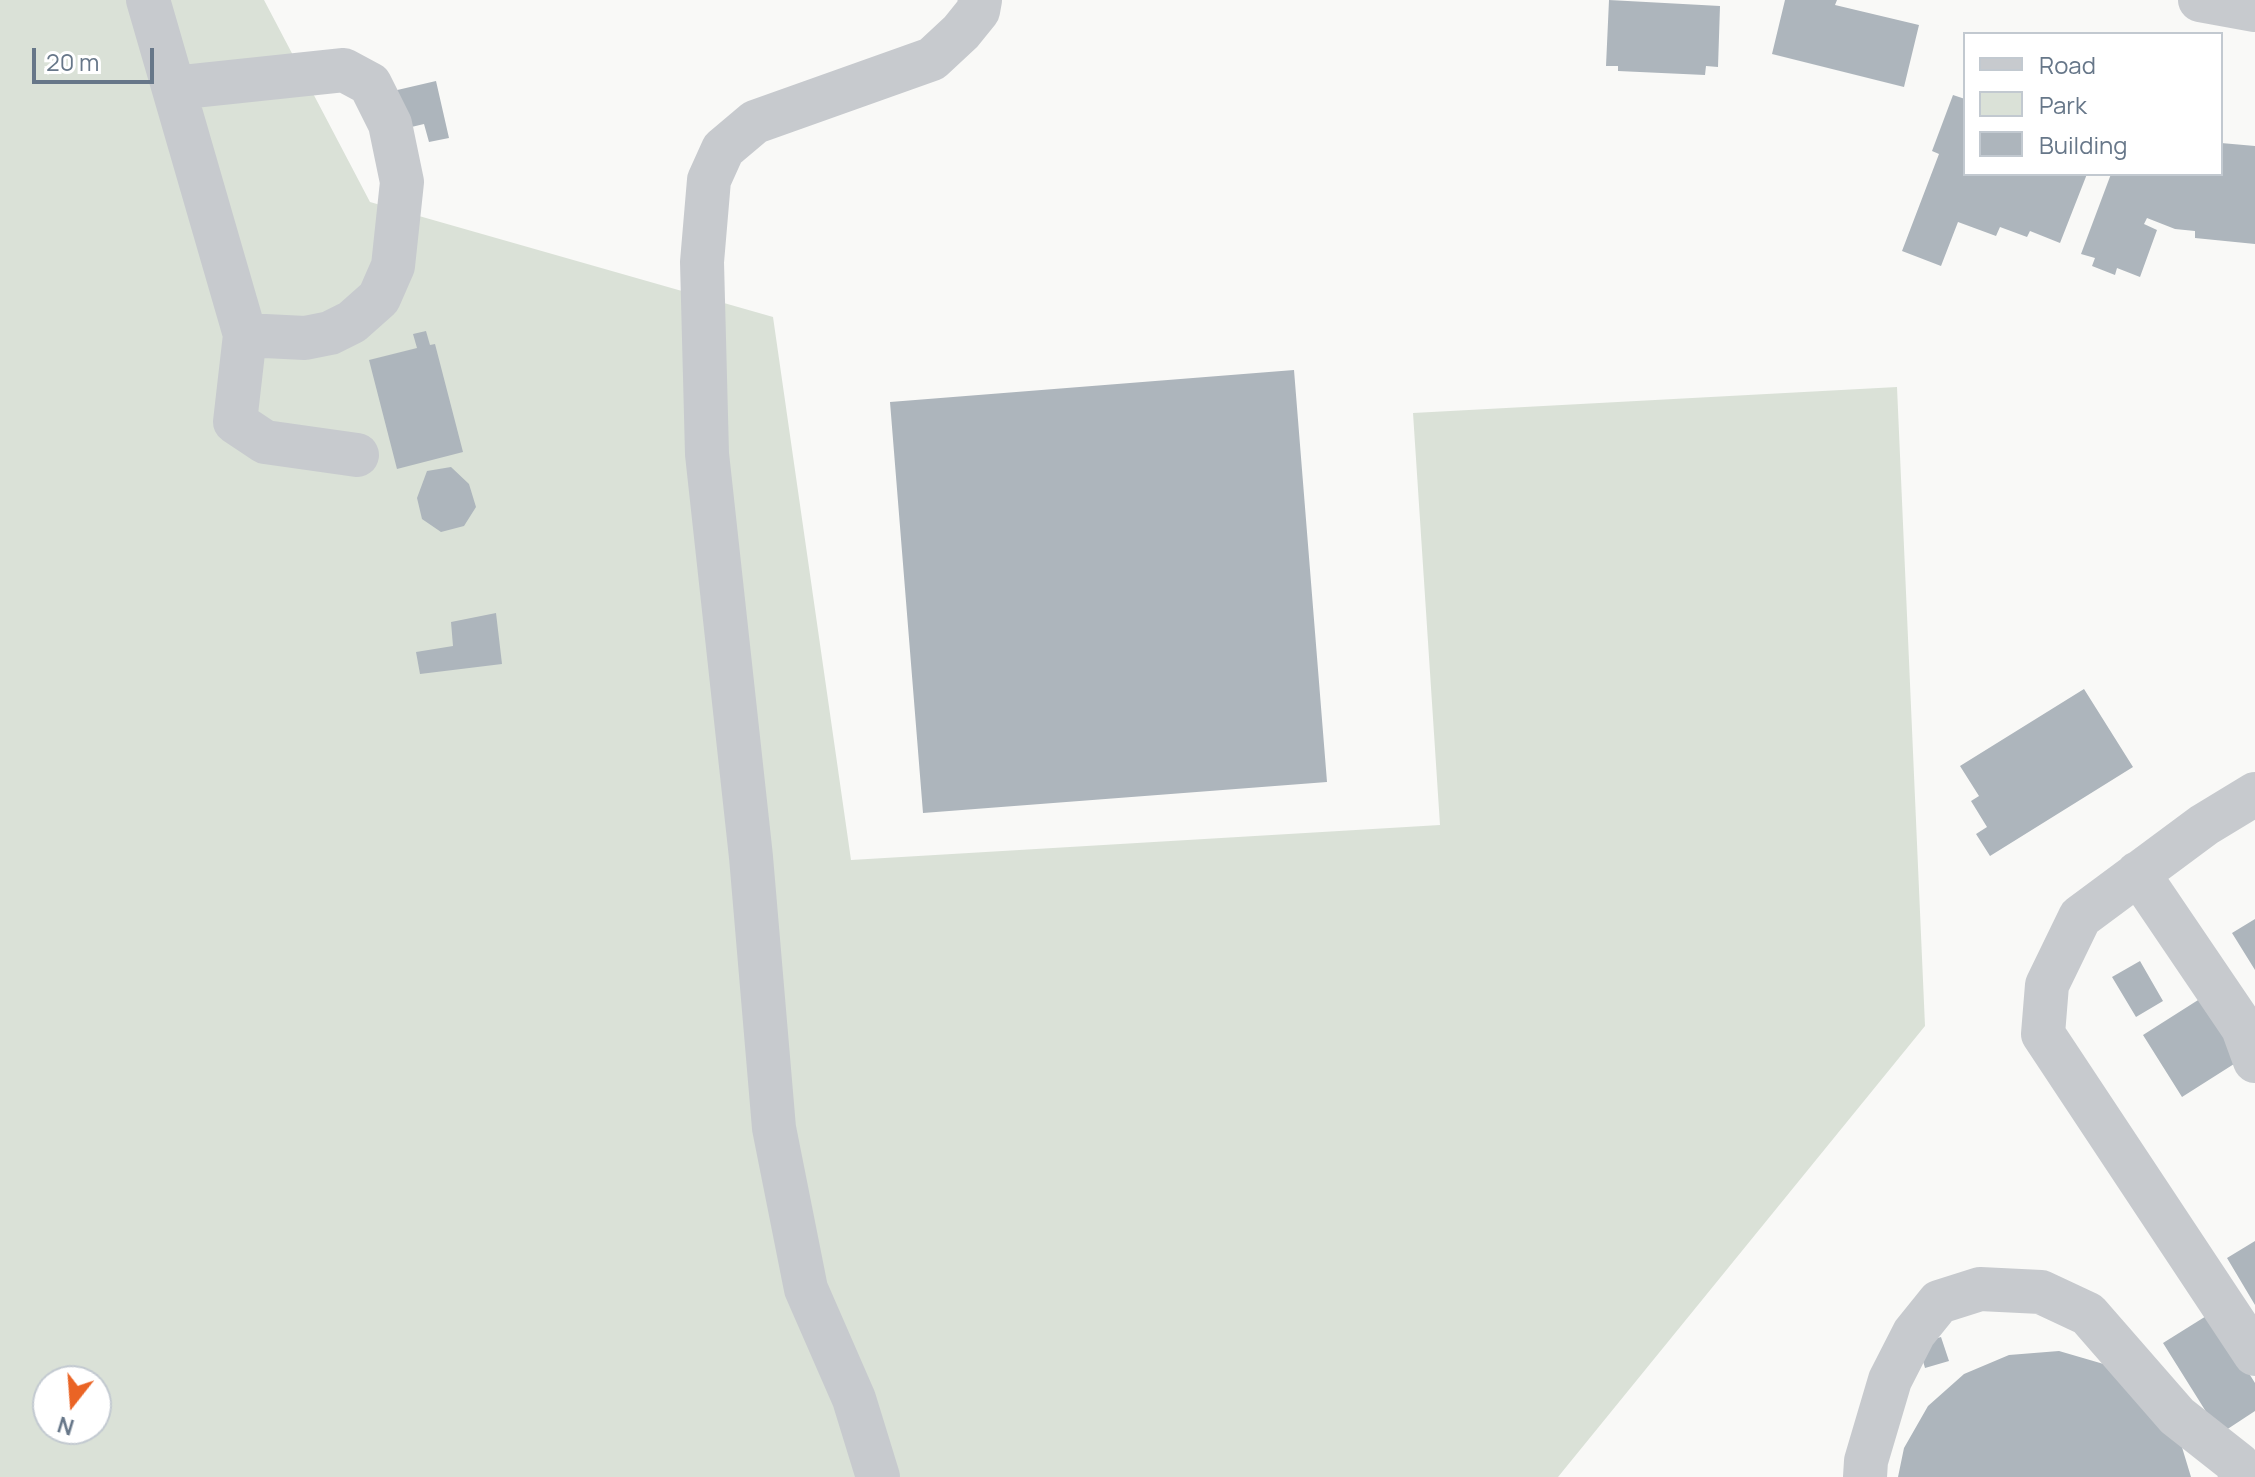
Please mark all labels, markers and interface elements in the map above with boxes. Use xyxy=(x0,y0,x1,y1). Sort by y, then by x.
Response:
scale bar xyxy=(36,32,158,82)
legend xyxy=(1963,32,2223,176)
text: 20 m xyxy=(46,45,99,78)
text: Road xyxy=(2039,48,2096,81)
text: Park xyxy=(2039,88,2087,121)
text: Building xyxy=(2039,128,2127,161)
north arrow xyxy=(32,1365,112,1445)
text: N xyxy=(54,1409,78,1443)

